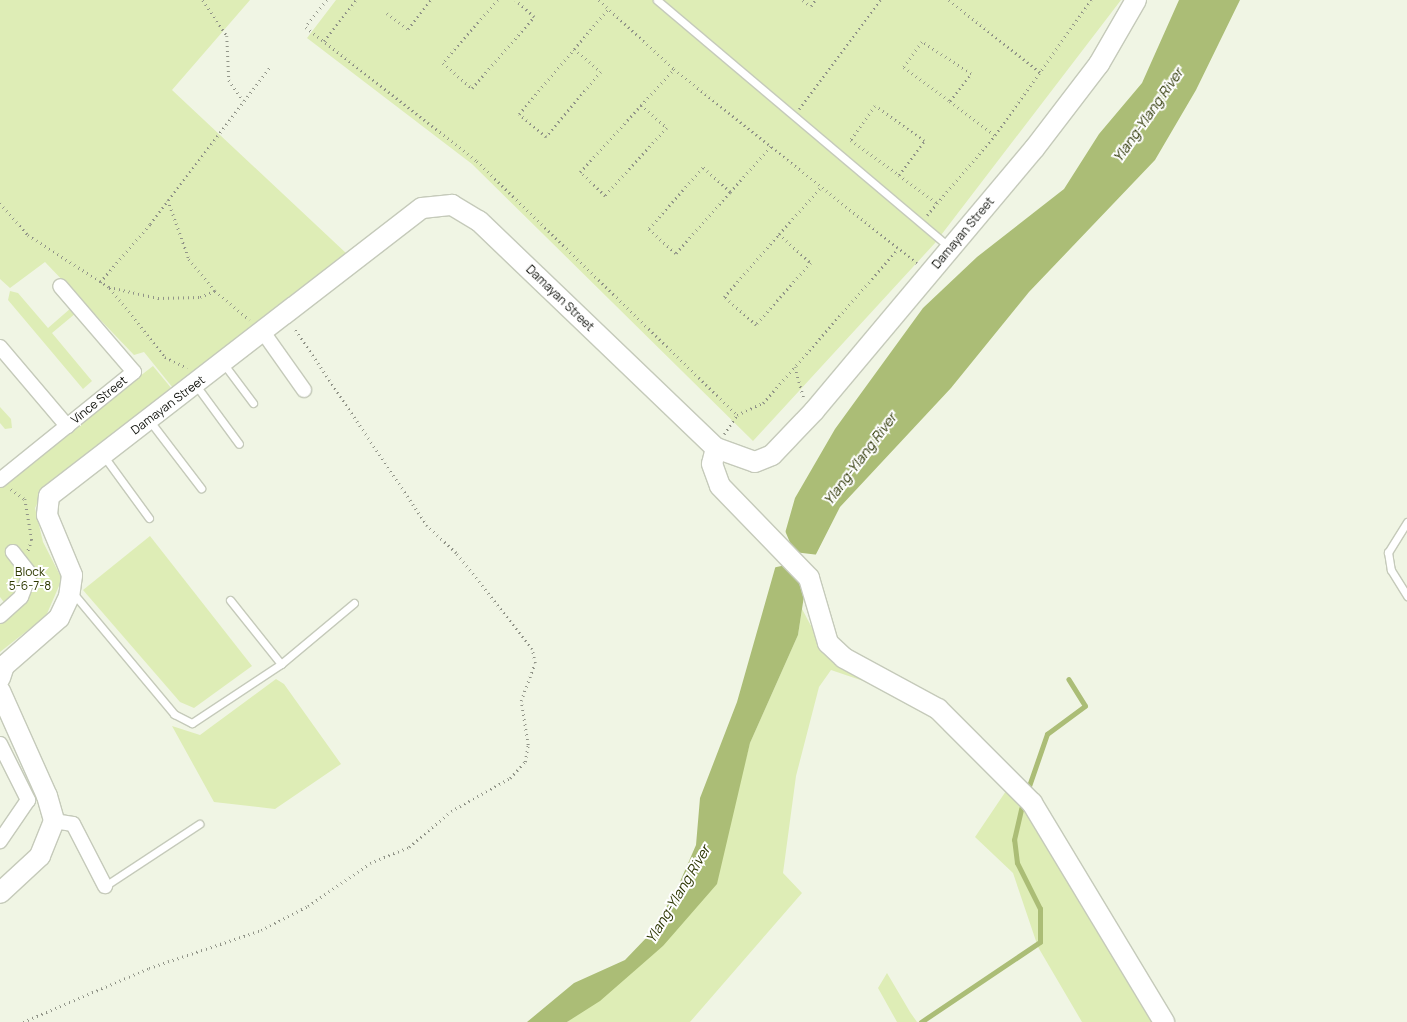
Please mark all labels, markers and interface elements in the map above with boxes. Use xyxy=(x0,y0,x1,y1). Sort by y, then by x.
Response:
water label: Ylang-Ylang River xyxy=(1109,65,1187,165)
street label: Damayan Street xyxy=(929,194,997,272)
street label: Damayan Street xyxy=(523,262,597,334)
street label: Vince Street xyxy=(68,373,130,427)
street label: Damayan Street xyxy=(128,373,208,437)
water label: Ylang-Ylang River xyxy=(820,410,900,508)
park label: Block 5-6-7-8 xyxy=(9,565,51,593)
water label: Ylang-Ylang River xyxy=(642,842,714,946)

